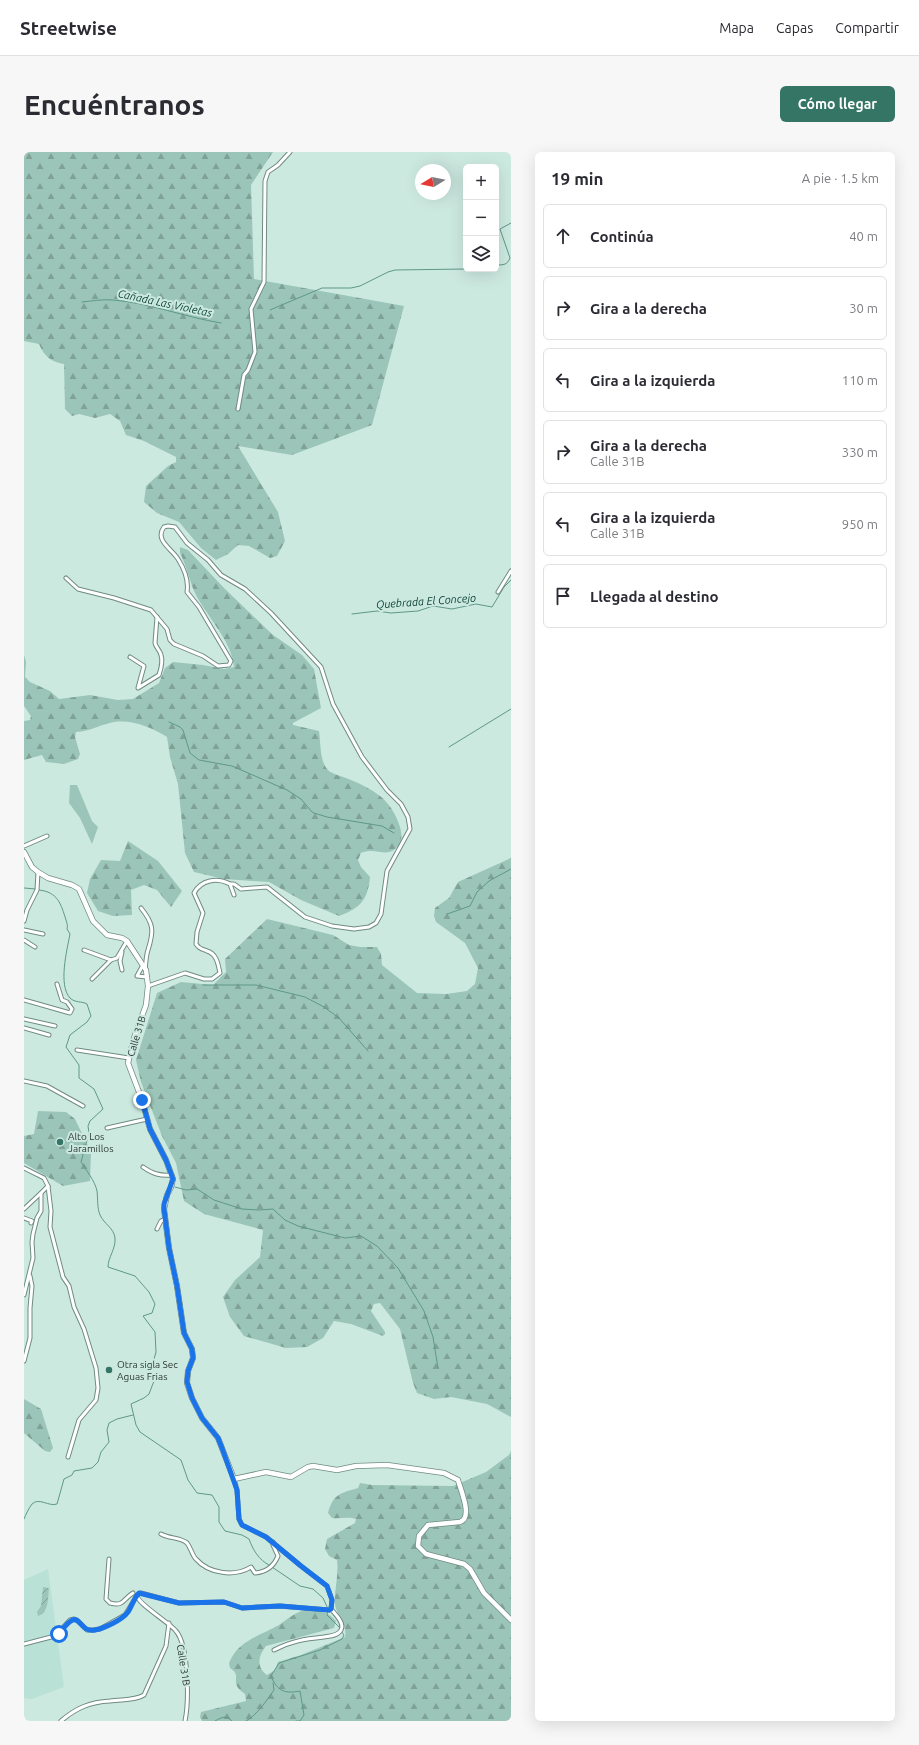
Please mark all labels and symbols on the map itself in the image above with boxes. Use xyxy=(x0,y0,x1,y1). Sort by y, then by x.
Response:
north arrow xyxy=(415,164,451,200)
water label: Cañada Las Violetas xyxy=(117,287,214,319)
water label: Quebrada El Concejo xyxy=(376,592,476,610)
street label: Calle 31B xyxy=(125,1014,148,1058)
route end xyxy=(133,1091,151,1109)
place label: Alto Los Jaramillos xyxy=(68,1131,113,1154)
marker: Alto Los Jaramillos xyxy=(55,1137,65,1147)
place label: Otra sigla Sec Aguas Frias xyxy=(117,1359,178,1382)
marker: Otra sigla Sec Aguas Frias xyxy=(104,1365,114,1375)
route start xyxy=(50,1625,68,1643)
street label: Calle 31B xyxy=(175,1643,192,1687)

